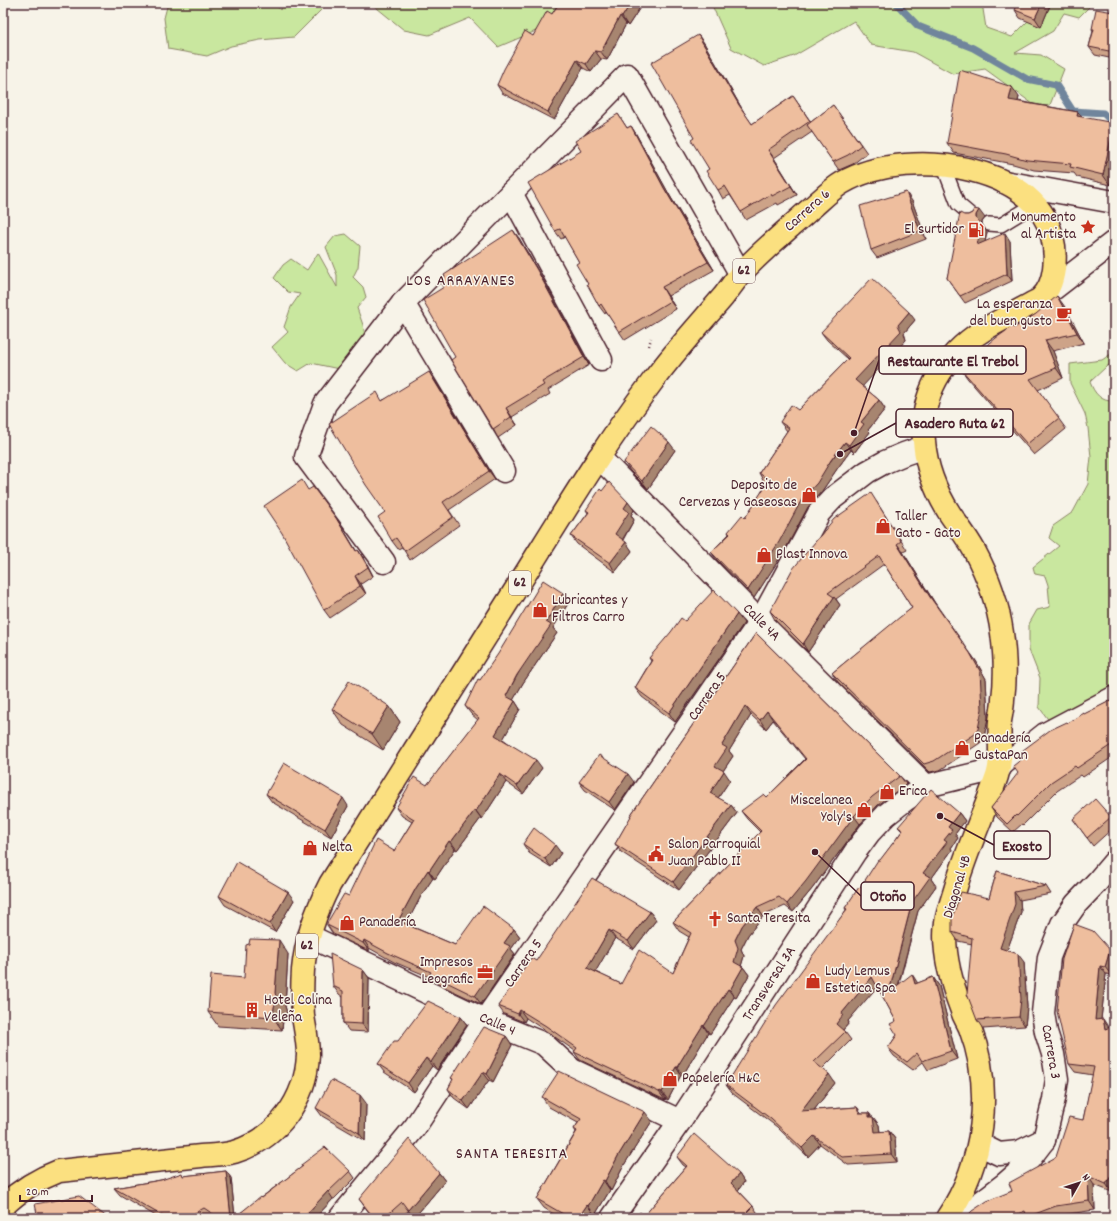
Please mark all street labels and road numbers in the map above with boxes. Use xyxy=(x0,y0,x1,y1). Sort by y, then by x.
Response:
street label: Carrera 6 xyxy=(780,184,836,238)
road number: 62 xyxy=(733,259,755,283)
road number: 62 xyxy=(509,571,531,595)
street label: Calle 4A xyxy=(737,599,785,647)
street label: Carrera 5 xyxy=(683,668,733,726)
street label: Diagonal 4B xyxy=(938,853,978,921)
road number: 62 xyxy=(296,934,318,958)
street label: Carrera 5 xyxy=(499,935,549,993)
street label: Transversal 3A xyxy=(737,942,803,1026)
street label: Calle 4 xyxy=(475,1007,519,1043)
street label: Carrera 3 xyxy=(1034,1023,1066,1081)

